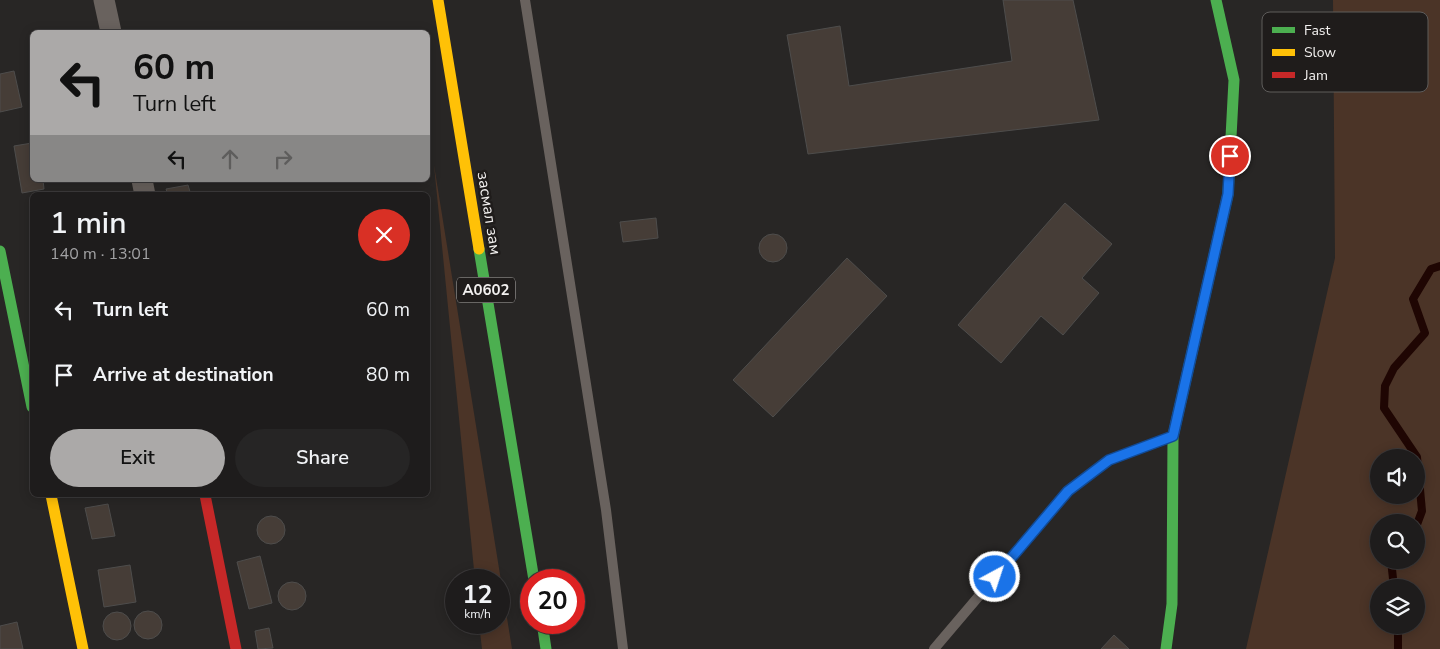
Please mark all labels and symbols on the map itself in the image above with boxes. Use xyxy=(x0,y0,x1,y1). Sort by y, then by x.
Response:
legend xyxy=(1262,12,1428,92)
text: Fast xyxy=(1304,21,1330,40)
text: Slow xyxy=(1304,43,1336,62)
text: Jam xyxy=(1303,66,1328,85)
pin xyxy=(1209,135,1251,177)
street label: засмал зам xyxy=(472,170,506,256)
road number: A0602 xyxy=(457,278,515,302)
position arrow xyxy=(968,550,1020,602)
speed limit sign: 20 xyxy=(520,569,585,634)

